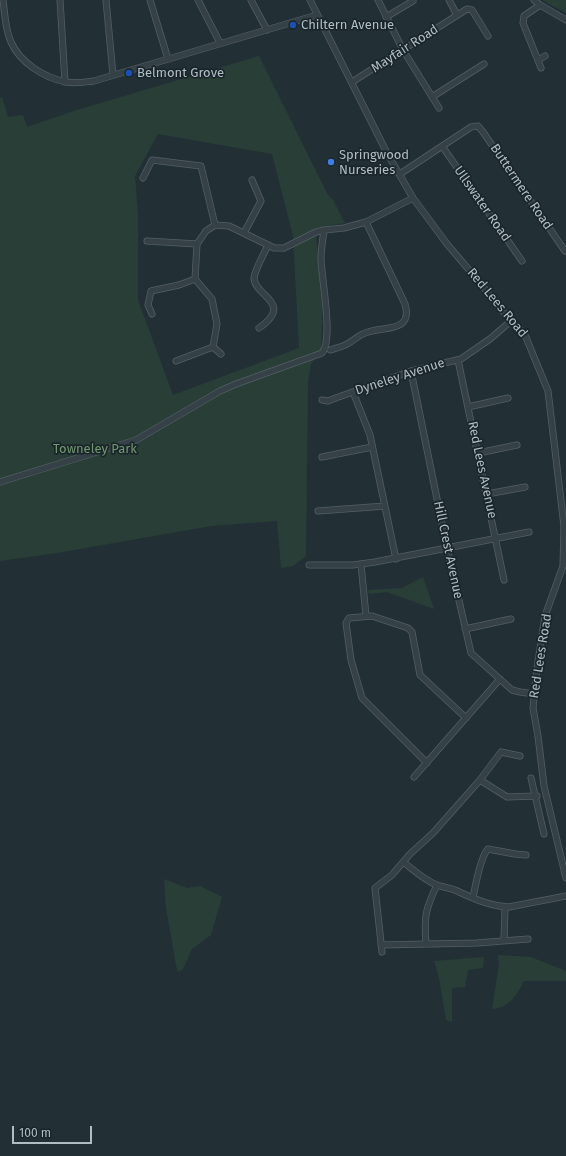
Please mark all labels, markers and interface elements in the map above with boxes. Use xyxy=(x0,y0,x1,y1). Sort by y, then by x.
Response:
place label: Chiltern Avenue xyxy=(301,17,394,33)
marker: Chiltern Avenue xyxy=(288,20,298,30)
street label: Mayfair Road xyxy=(369,22,441,76)
place label: Belmont Grove xyxy=(137,65,224,81)
marker: Belmont Grove xyxy=(124,68,134,78)
street label: Buttermere Road xyxy=(487,141,555,233)
place label: Springwood Nurseries xyxy=(339,147,409,178)
marker: Springwood Nurseries xyxy=(326,157,336,167)
street label: Ullswater Road xyxy=(450,163,514,245)
street label: Red Lees Road xyxy=(463,265,531,341)
street label: Dyneley Avenue xyxy=(353,355,447,399)
street label: Red Lees Avenue xyxy=(464,420,500,520)
park label: Towneley Park xyxy=(53,441,137,457)
street label: Hill Crest Avenue xyxy=(430,500,466,600)
street label: Red Lees Road xyxy=(527,612,555,700)
scale bar xyxy=(14,1118,94,1144)
text: 100 m xyxy=(19,1126,51,1140)

